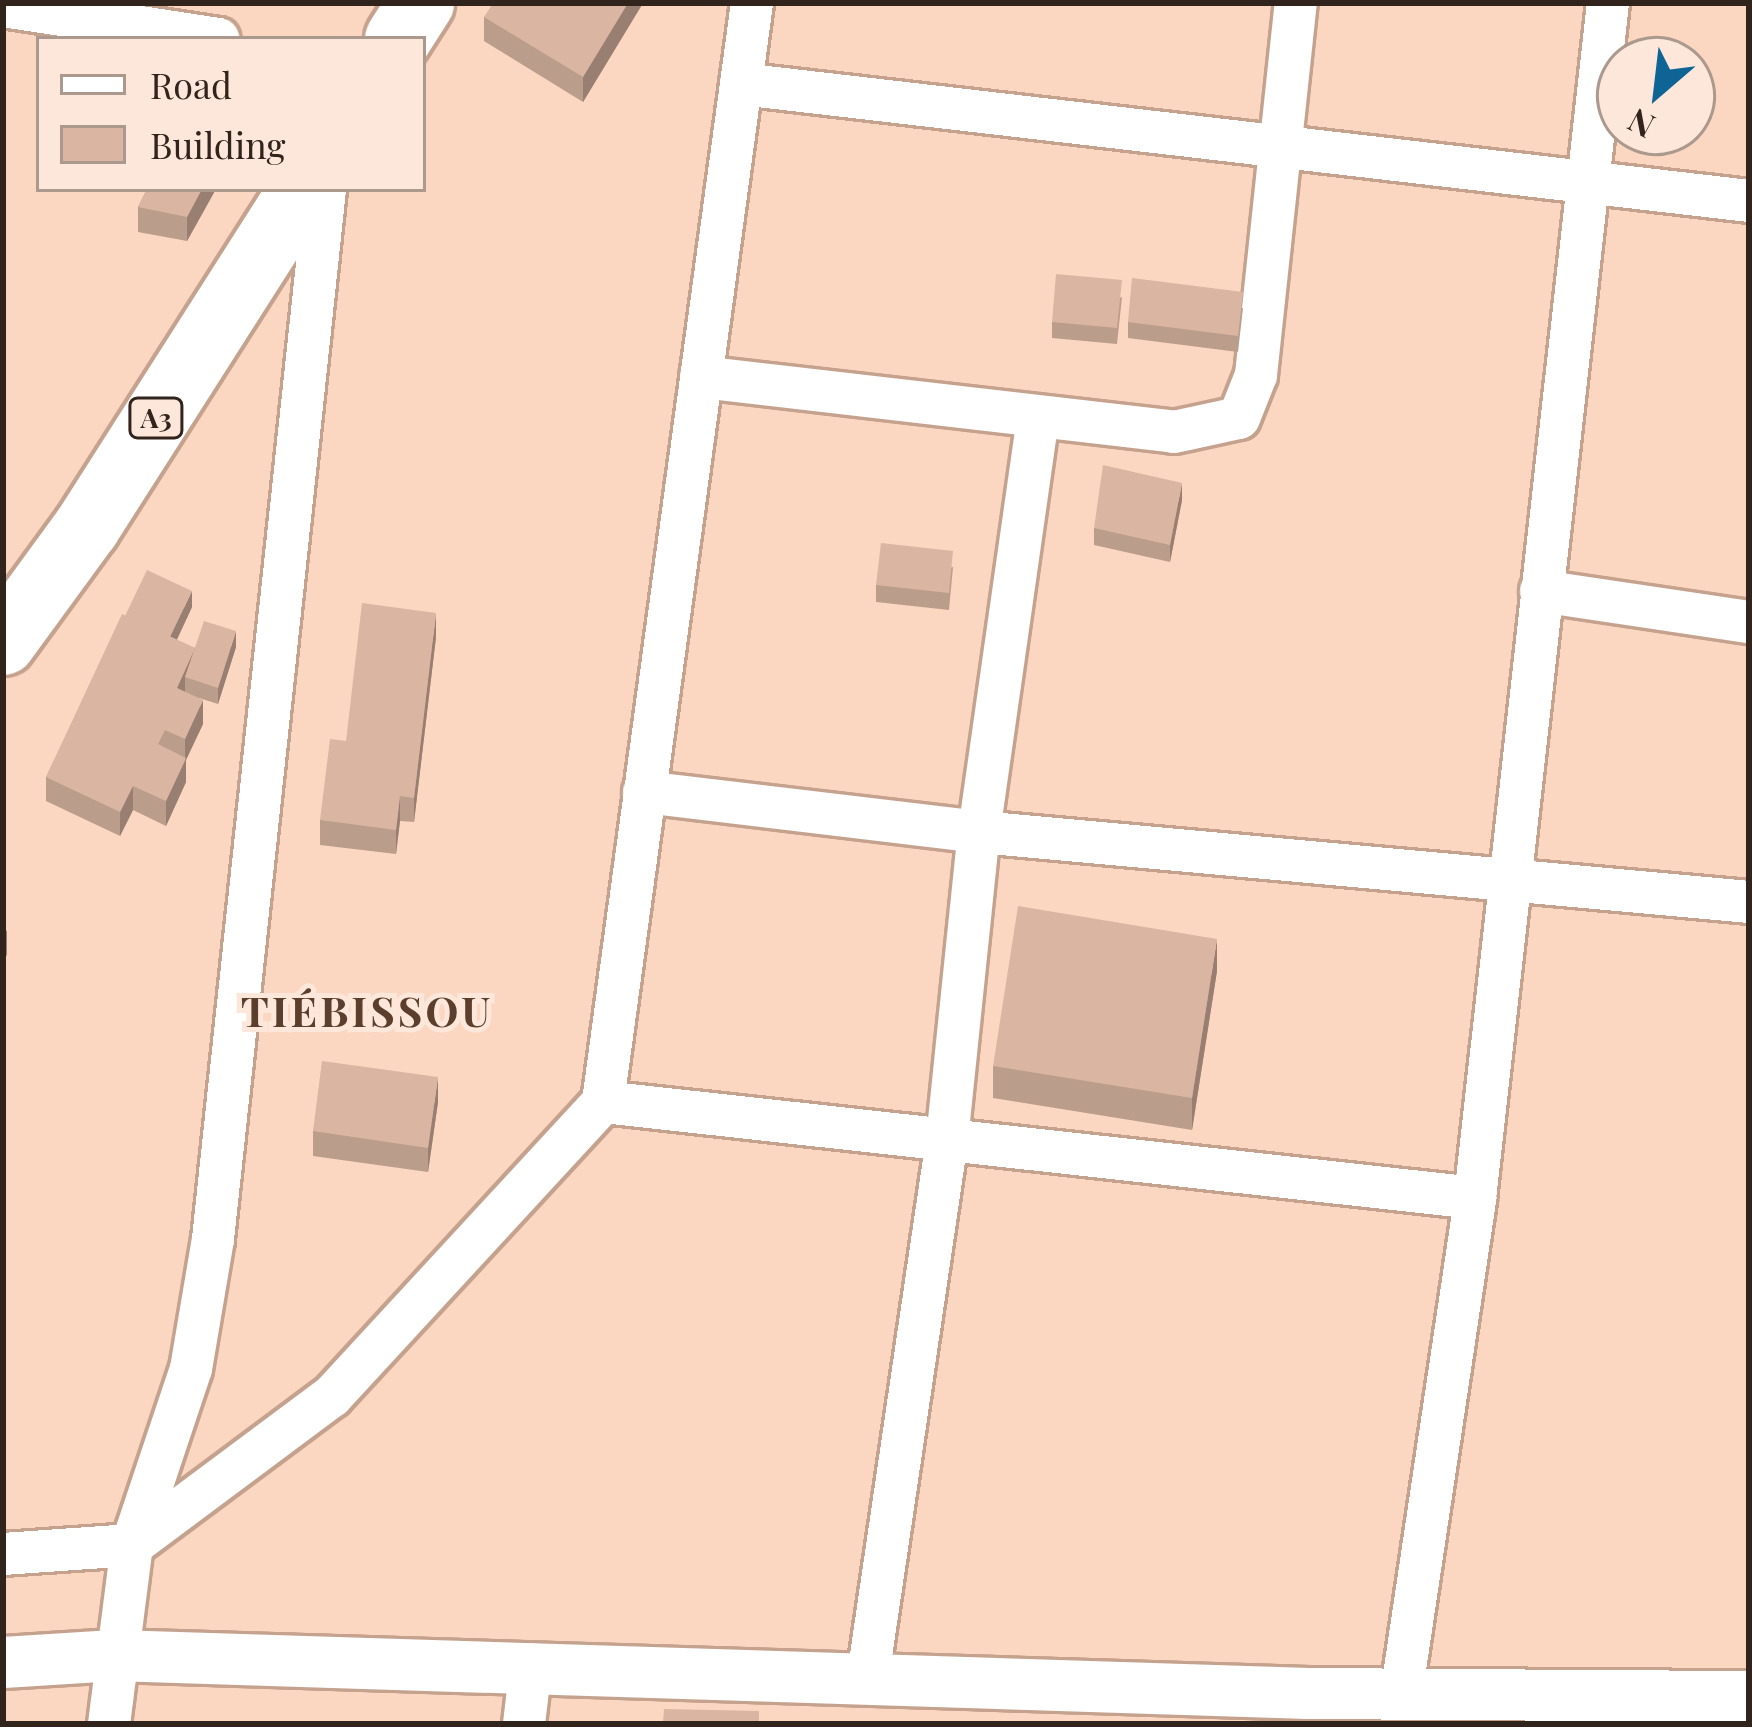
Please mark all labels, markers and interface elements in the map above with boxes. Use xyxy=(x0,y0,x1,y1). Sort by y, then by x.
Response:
legend xyxy=(36,36,426,192)
north arrow xyxy=(1596,36,1716,156)
text: Road xyxy=(150,60,232,108)
text: N xyxy=(1620,100,1661,150)
text: Building xyxy=(150,120,285,168)
road number: A3 xyxy=(126,397,186,439)
district label: TIÉBISSOU xyxy=(241,985,493,1035)

